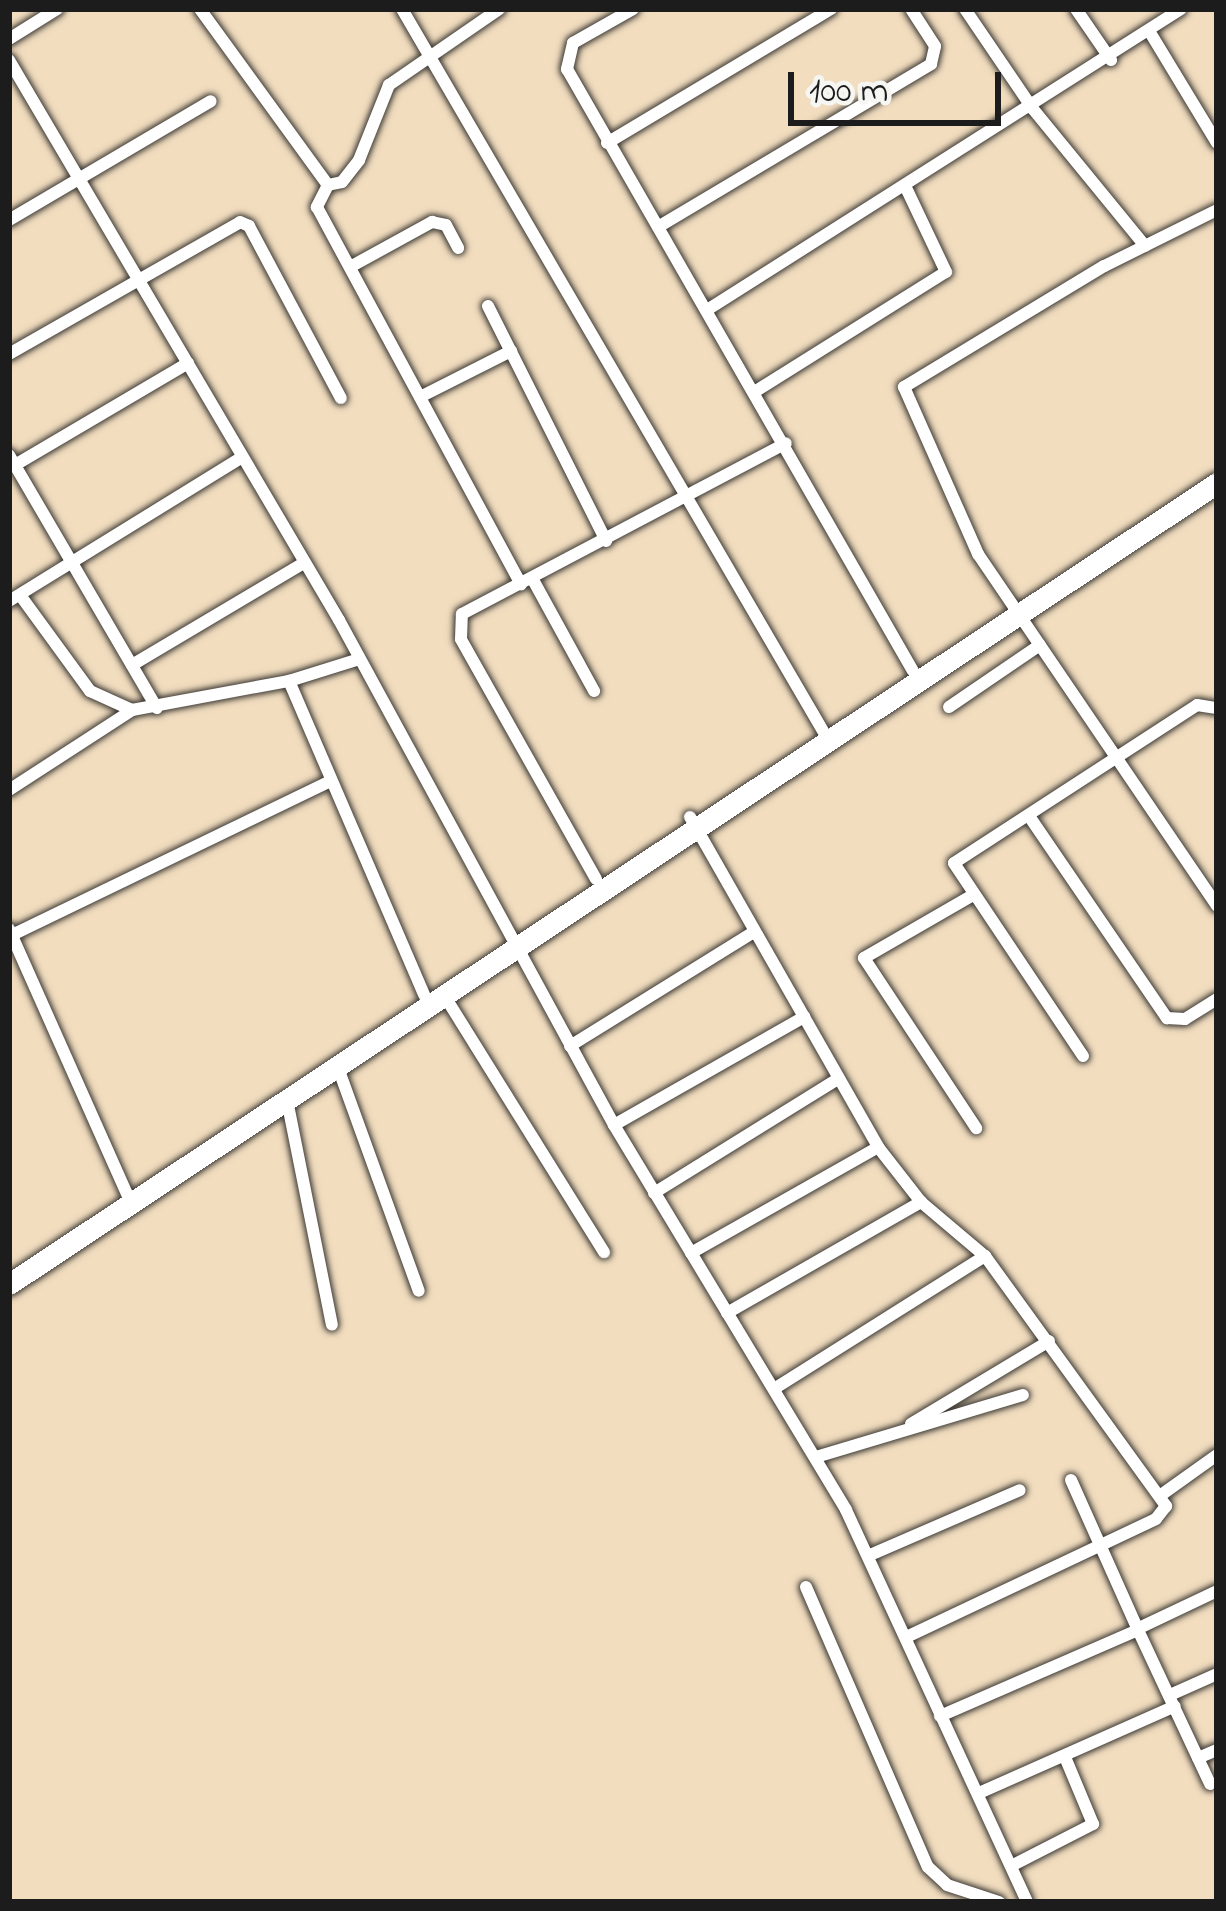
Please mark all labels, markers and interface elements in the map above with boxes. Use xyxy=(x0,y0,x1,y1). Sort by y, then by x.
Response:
scale bar xyxy=(794,48,1007,122)
text: 100 m xyxy=(809,66,889,119)

